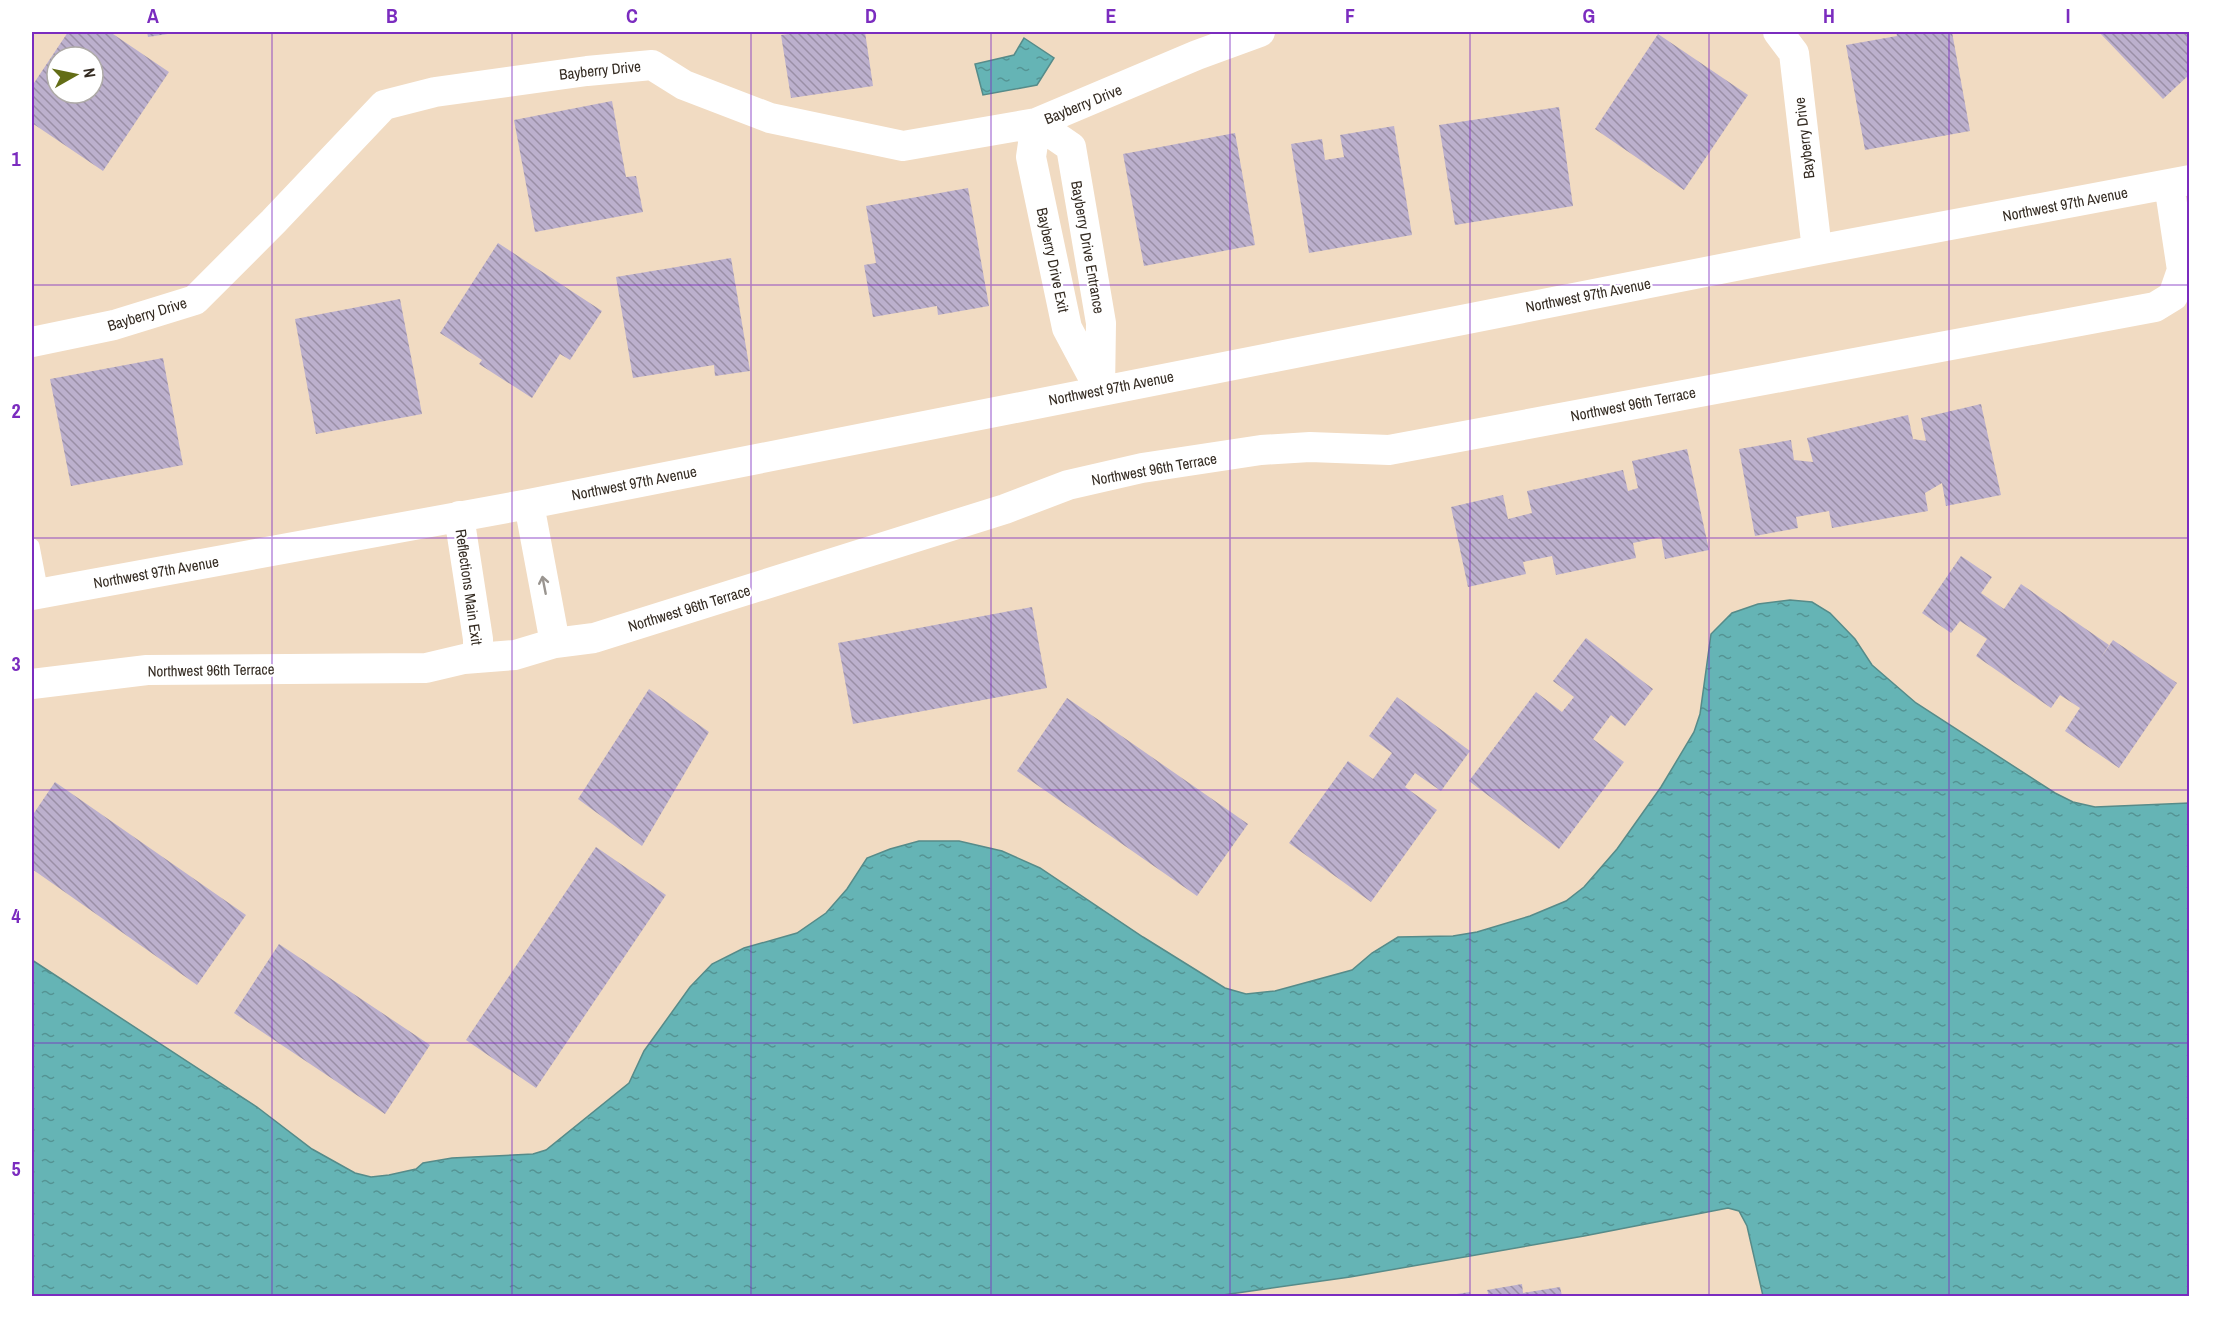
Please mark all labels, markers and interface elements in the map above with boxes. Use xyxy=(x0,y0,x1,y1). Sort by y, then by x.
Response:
text: A xyxy=(147,2,159,29)
text: B xyxy=(386,2,398,29)
text: C xyxy=(626,2,638,29)
text: D xyxy=(865,2,877,29)
text: E xyxy=(1106,2,1117,29)
text: F xyxy=(1345,2,1355,29)
text: G xyxy=(1583,2,1595,29)
text: H xyxy=(1823,2,1835,29)
text: I xyxy=(2066,2,2070,29)
north arrow xyxy=(45,45,105,105)
street label: Bayberry Drive xyxy=(558,55,642,85)
text: N xyxy=(78,66,101,79)
street label: Bayberry Drive xyxy=(1041,79,1125,129)
street label: Bayberry Drive xyxy=(1789,96,1819,180)
text: 1 xyxy=(11,145,21,172)
street label: Bayberry Drive Entrance xyxy=(1066,179,1110,315)
street label: Northwest 97th Avenue xyxy=(2001,182,2129,226)
street label: Bayberry Drive Exit xyxy=(1032,206,1074,315)
street label: Northwest 97th Avenue xyxy=(1524,273,1652,317)
street label: Bayberry Drive xyxy=(105,292,189,336)
street label: Northwest 97th Avenue xyxy=(1047,366,1175,410)
street label: Northwest 96th Terrace xyxy=(1569,382,1697,426)
text: 2 xyxy=(11,397,21,424)
street label: Northwest 96th Terrace xyxy=(1090,448,1218,490)
street label: Northwest 97th Avenue xyxy=(570,461,698,505)
street label: Reflections Main Exit xyxy=(450,528,488,647)
street label: Northwest 97th Avenue xyxy=(92,551,221,593)
one-way arrow xyxy=(539,576,550,596)
street label: Northwest 96th Terrace xyxy=(625,579,753,637)
text: 3 xyxy=(11,650,21,677)
street label: Northwest 96th Terrace xyxy=(147,658,275,682)
text: 4 xyxy=(11,902,21,929)
text: 5 xyxy=(11,1155,21,1182)

